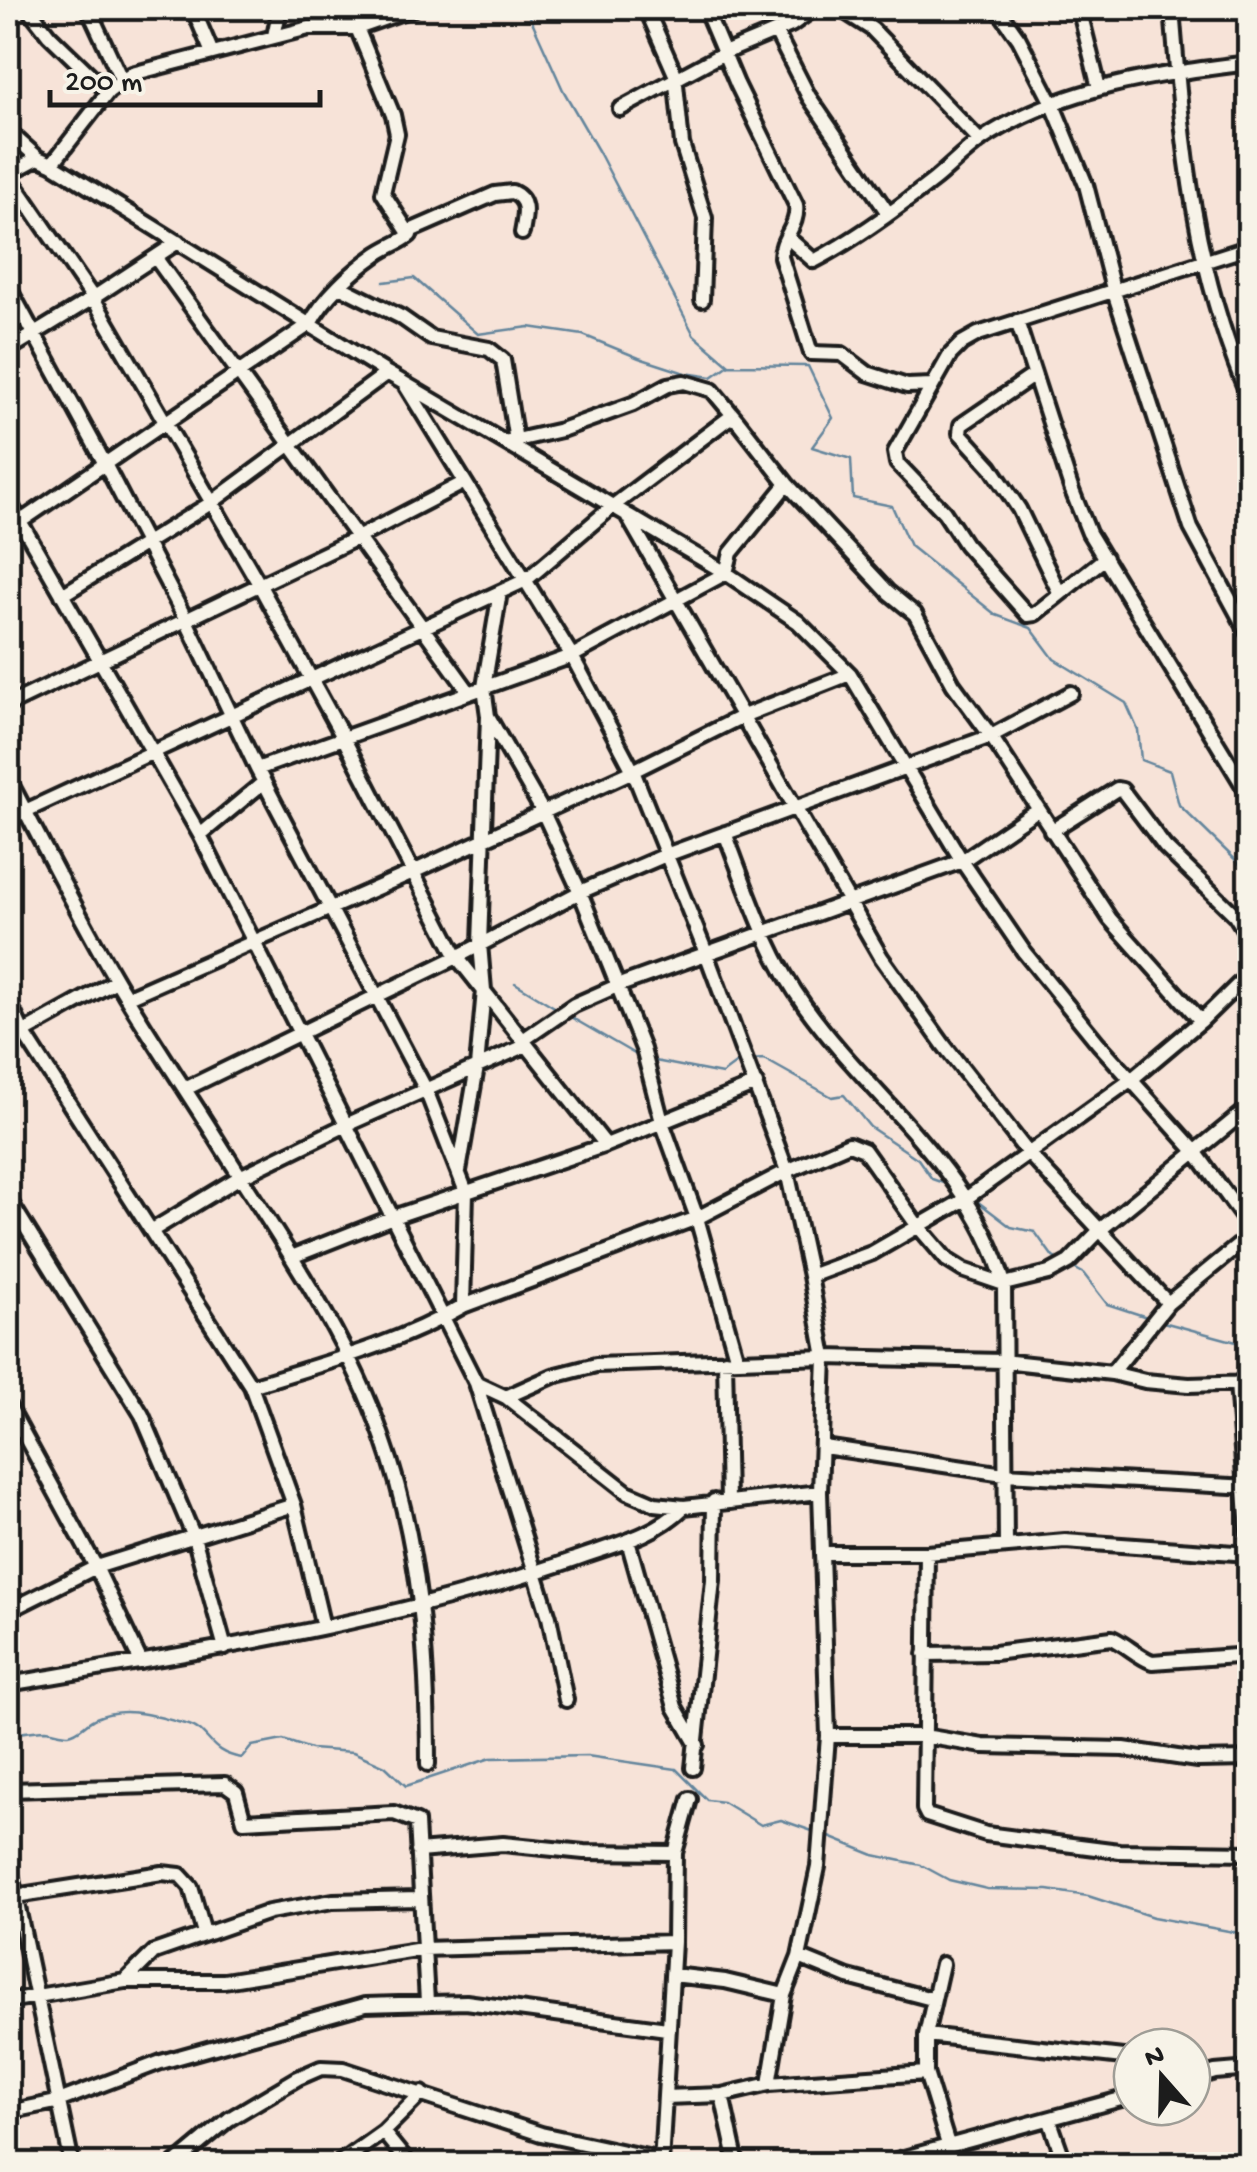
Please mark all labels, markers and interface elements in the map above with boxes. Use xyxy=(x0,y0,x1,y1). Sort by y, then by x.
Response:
scale bar xyxy=(50,45,320,107)
text: 200 m xyxy=(65,67,142,102)
north arrow xyxy=(1112,2027,1212,2127)
text: N xyxy=(1141,2039,1169,2076)

